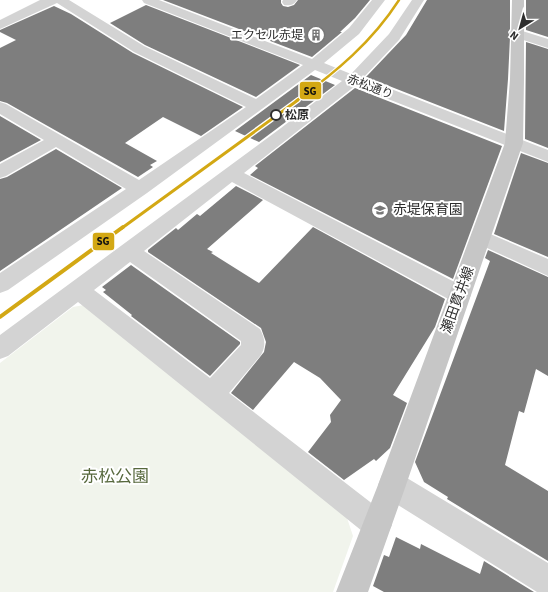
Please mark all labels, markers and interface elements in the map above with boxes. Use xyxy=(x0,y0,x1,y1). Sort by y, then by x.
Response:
north arrow xyxy=(500,8,540,48)
building icon: エクセル赤堤 xyxy=(306,25,326,45)
place label: エクセル赤堤 xyxy=(231,27,303,44)
text: N xyxy=(507,27,522,44)
street label: 赤松通り xyxy=(345,70,395,104)
line badge: SG xyxy=(299,81,322,100)
text: SG xyxy=(303,84,317,99)
place label: 松原 xyxy=(285,107,309,124)
marker: 松原 xyxy=(270,109,282,121)
school or university icon: 赤堤保育園 xyxy=(370,200,390,220)
place label: 赤堤保育園 xyxy=(393,200,463,220)
line badge: SG xyxy=(92,232,115,251)
text: SG xyxy=(96,234,110,249)
street label: 瀬田貫井線 xyxy=(437,264,479,336)
park label: 赤松公園 xyxy=(81,465,149,489)

